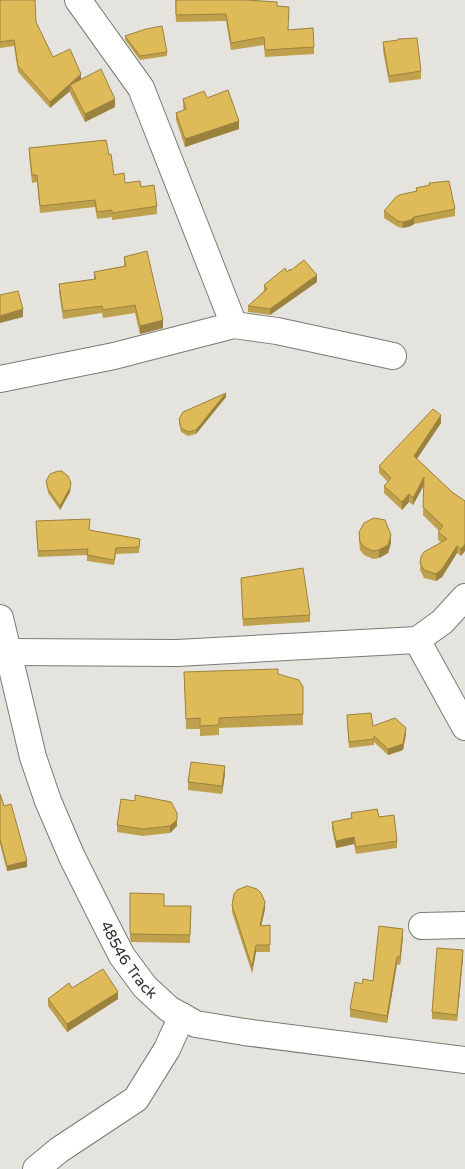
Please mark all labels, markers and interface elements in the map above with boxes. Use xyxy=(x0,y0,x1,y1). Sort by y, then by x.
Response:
street label: 48546 Track xyxy=(97,918,161,1002)

